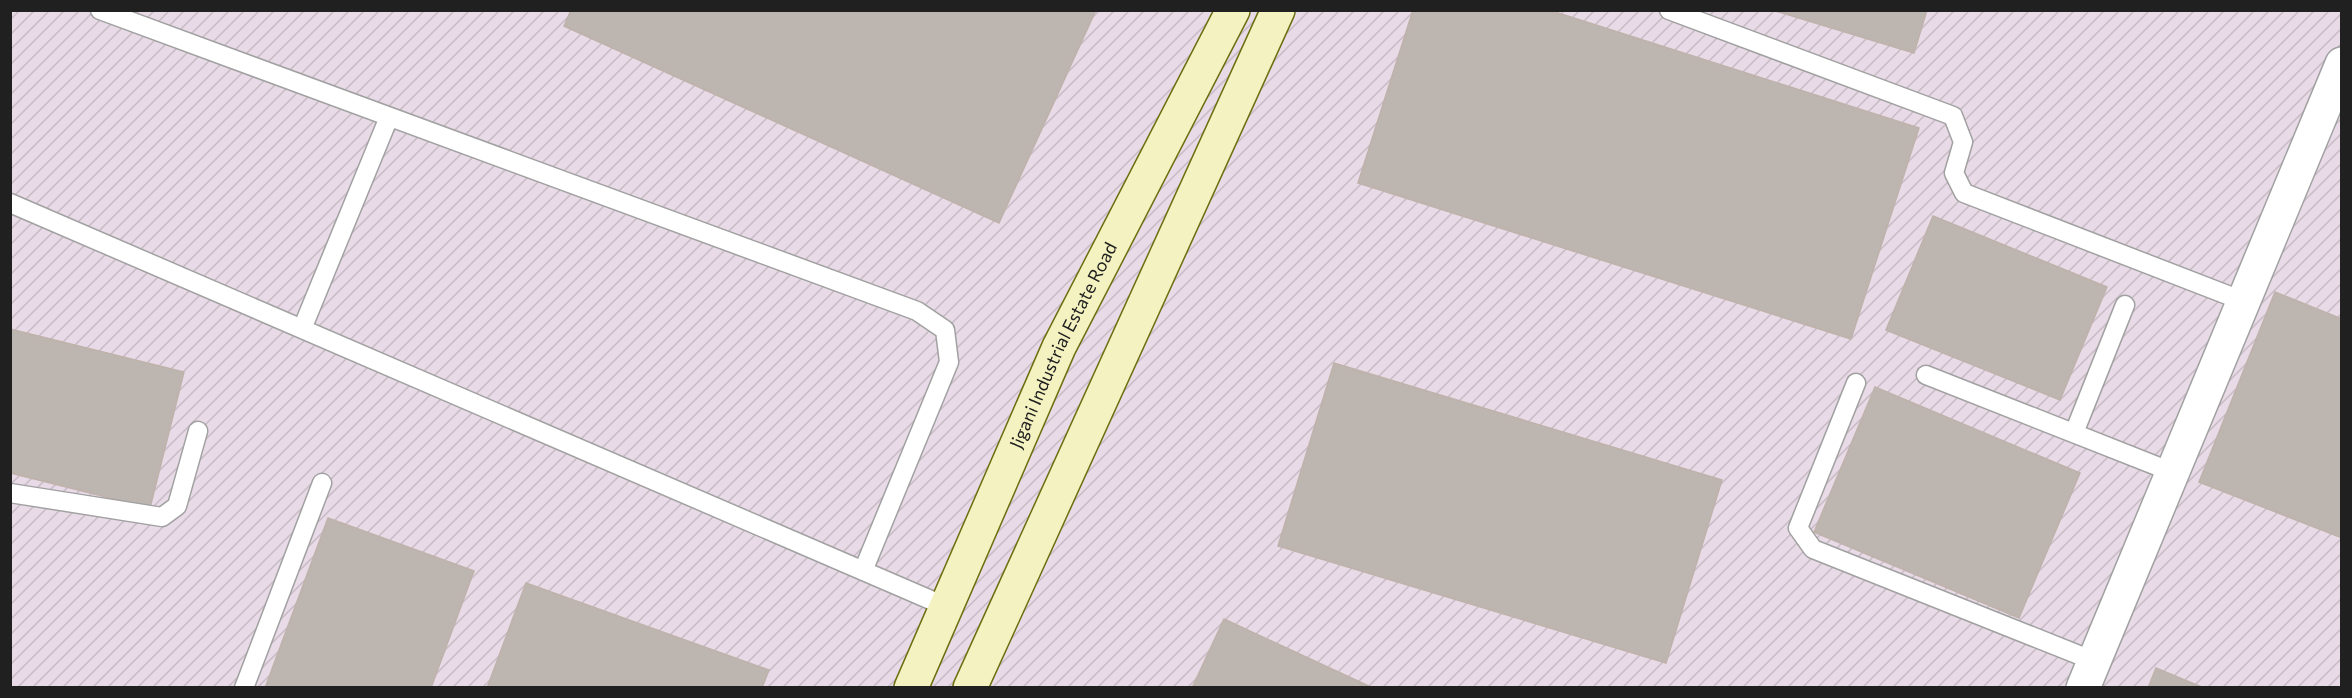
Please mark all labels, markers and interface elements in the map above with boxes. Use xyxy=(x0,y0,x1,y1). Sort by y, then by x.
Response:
street label: Jigani Industrial Estate Road xyxy=(1004,238,1121,452)

